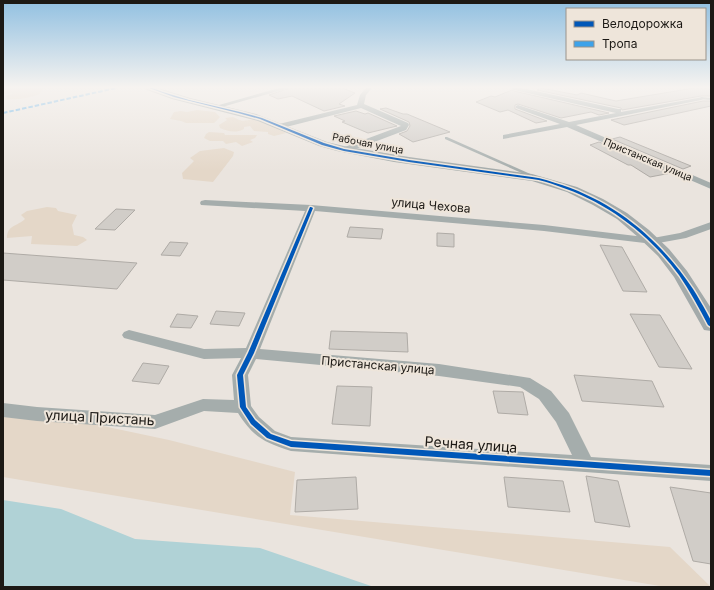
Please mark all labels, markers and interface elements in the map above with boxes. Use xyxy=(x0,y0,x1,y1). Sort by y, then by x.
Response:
legend xyxy=(566,8,706,60)
text: Велодорожка xyxy=(602,16,683,31)
text: Тропа xyxy=(602,36,637,51)
street label: Рабочая улица xyxy=(331,130,405,156)
street label: Пристанская улица xyxy=(602,135,694,183)
street label: улица Чехова xyxy=(391,194,471,216)
street label: Пристанская улица xyxy=(321,353,435,377)
street label: улица Пристань xyxy=(45,406,155,428)
street label: Речная улица xyxy=(424,432,518,456)

